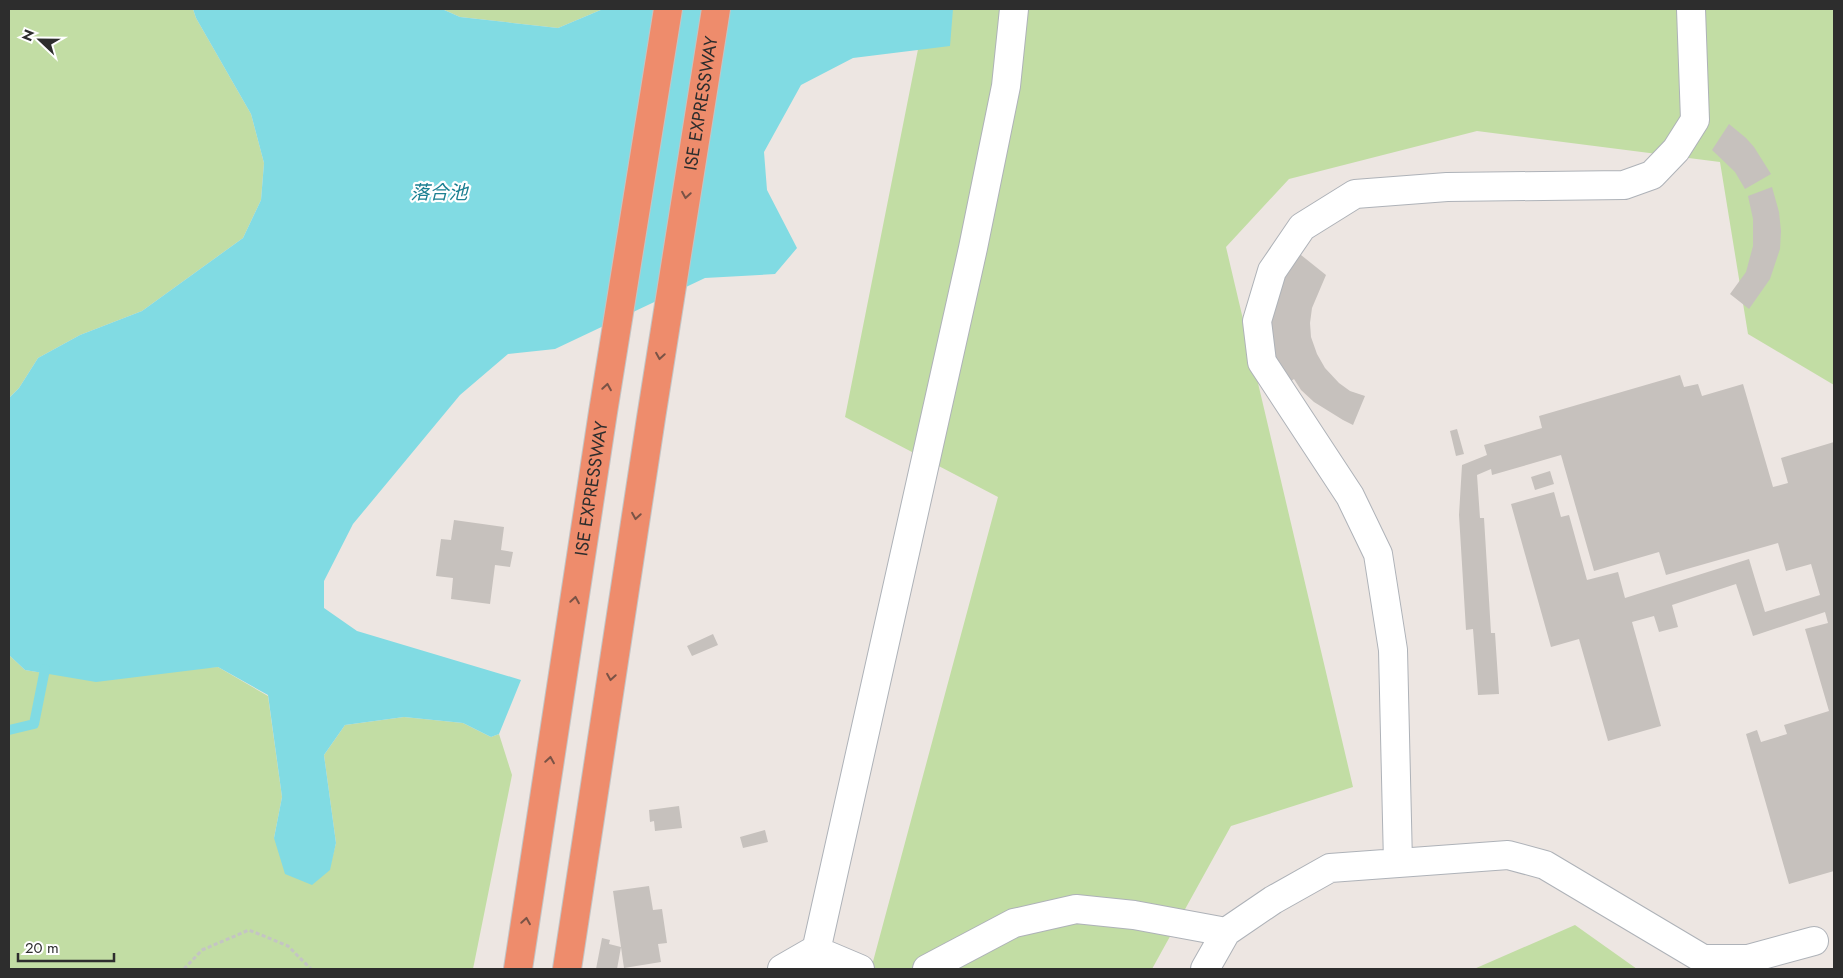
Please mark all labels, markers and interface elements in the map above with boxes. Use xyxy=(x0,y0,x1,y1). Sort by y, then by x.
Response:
north arrow xyxy=(15,15,65,65)
text: N xyxy=(17,26,39,44)
street label: ISE EXPRESSWAY xyxy=(678,33,725,172)
water label: 落合池 xyxy=(410,179,469,206)
one-way arrow xyxy=(681,192,692,200)
one-way arrow xyxy=(656,351,666,360)
one-way arrow xyxy=(602,383,612,392)
street label: ISE EXPRESSWAY xyxy=(568,419,615,558)
one-way arrow xyxy=(631,512,641,521)
one-way arrow xyxy=(569,595,579,604)
one-way arrow xyxy=(606,673,617,681)
one-way arrow xyxy=(545,756,555,765)
one-way arrow xyxy=(520,917,531,925)
scale bar xyxy=(18,930,114,962)
text: 20 m xyxy=(25,937,59,959)

